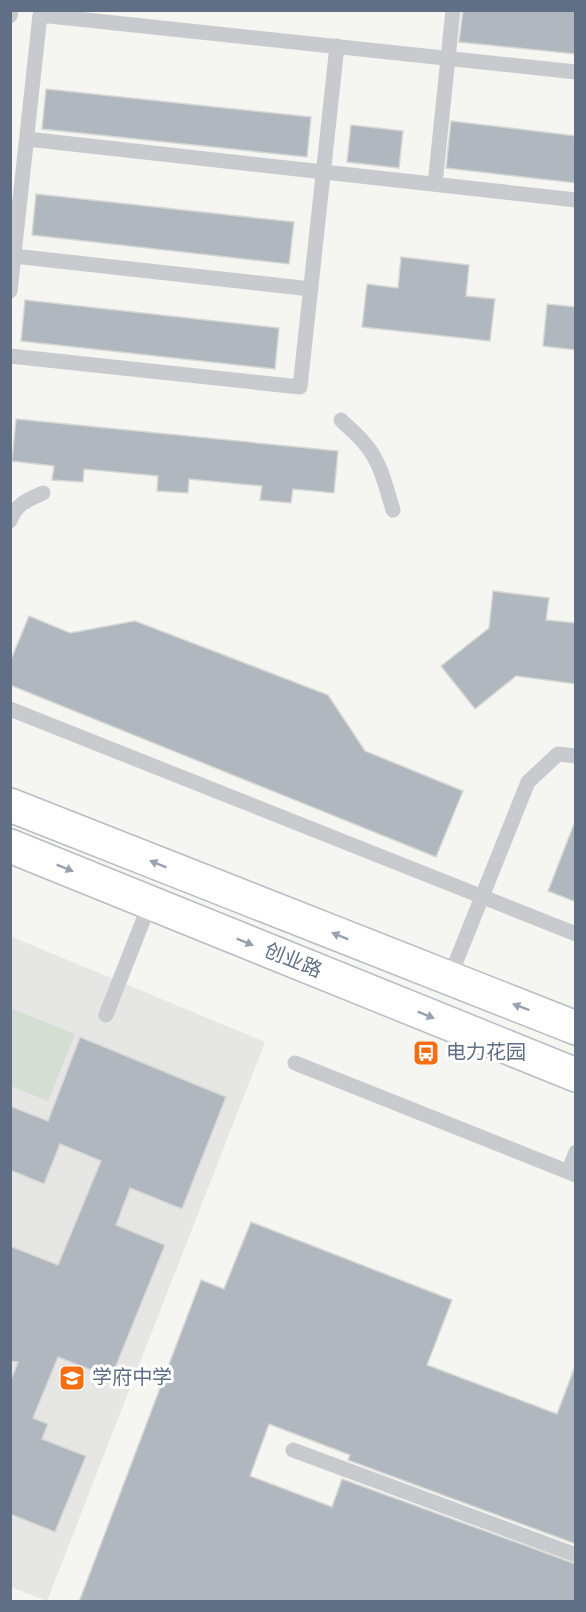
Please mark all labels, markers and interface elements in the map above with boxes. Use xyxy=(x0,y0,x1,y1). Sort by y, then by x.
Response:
one-way arrow xyxy=(149,859,167,868)
one-way arrow xyxy=(56,863,74,873)
one-way arrow xyxy=(330,930,348,940)
one-way arrow xyxy=(237,937,255,947)
street label: 创业路 xyxy=(260,937,326,985)
one-way arrow xyxy=(512,1002,530,1011)
one-way arrow xyxy=(417,1011,435,1020)
bus stop icon: 电力花园 xyxy=(411,1038,441,1068)
place label: 电力花园 xyxy=(446,1039,526,1067)
school or university icon: 学府中学 xyxy=(57,1363,87,1393)
place label: 学府中学 xyxy=(92,1364,172,1392)

